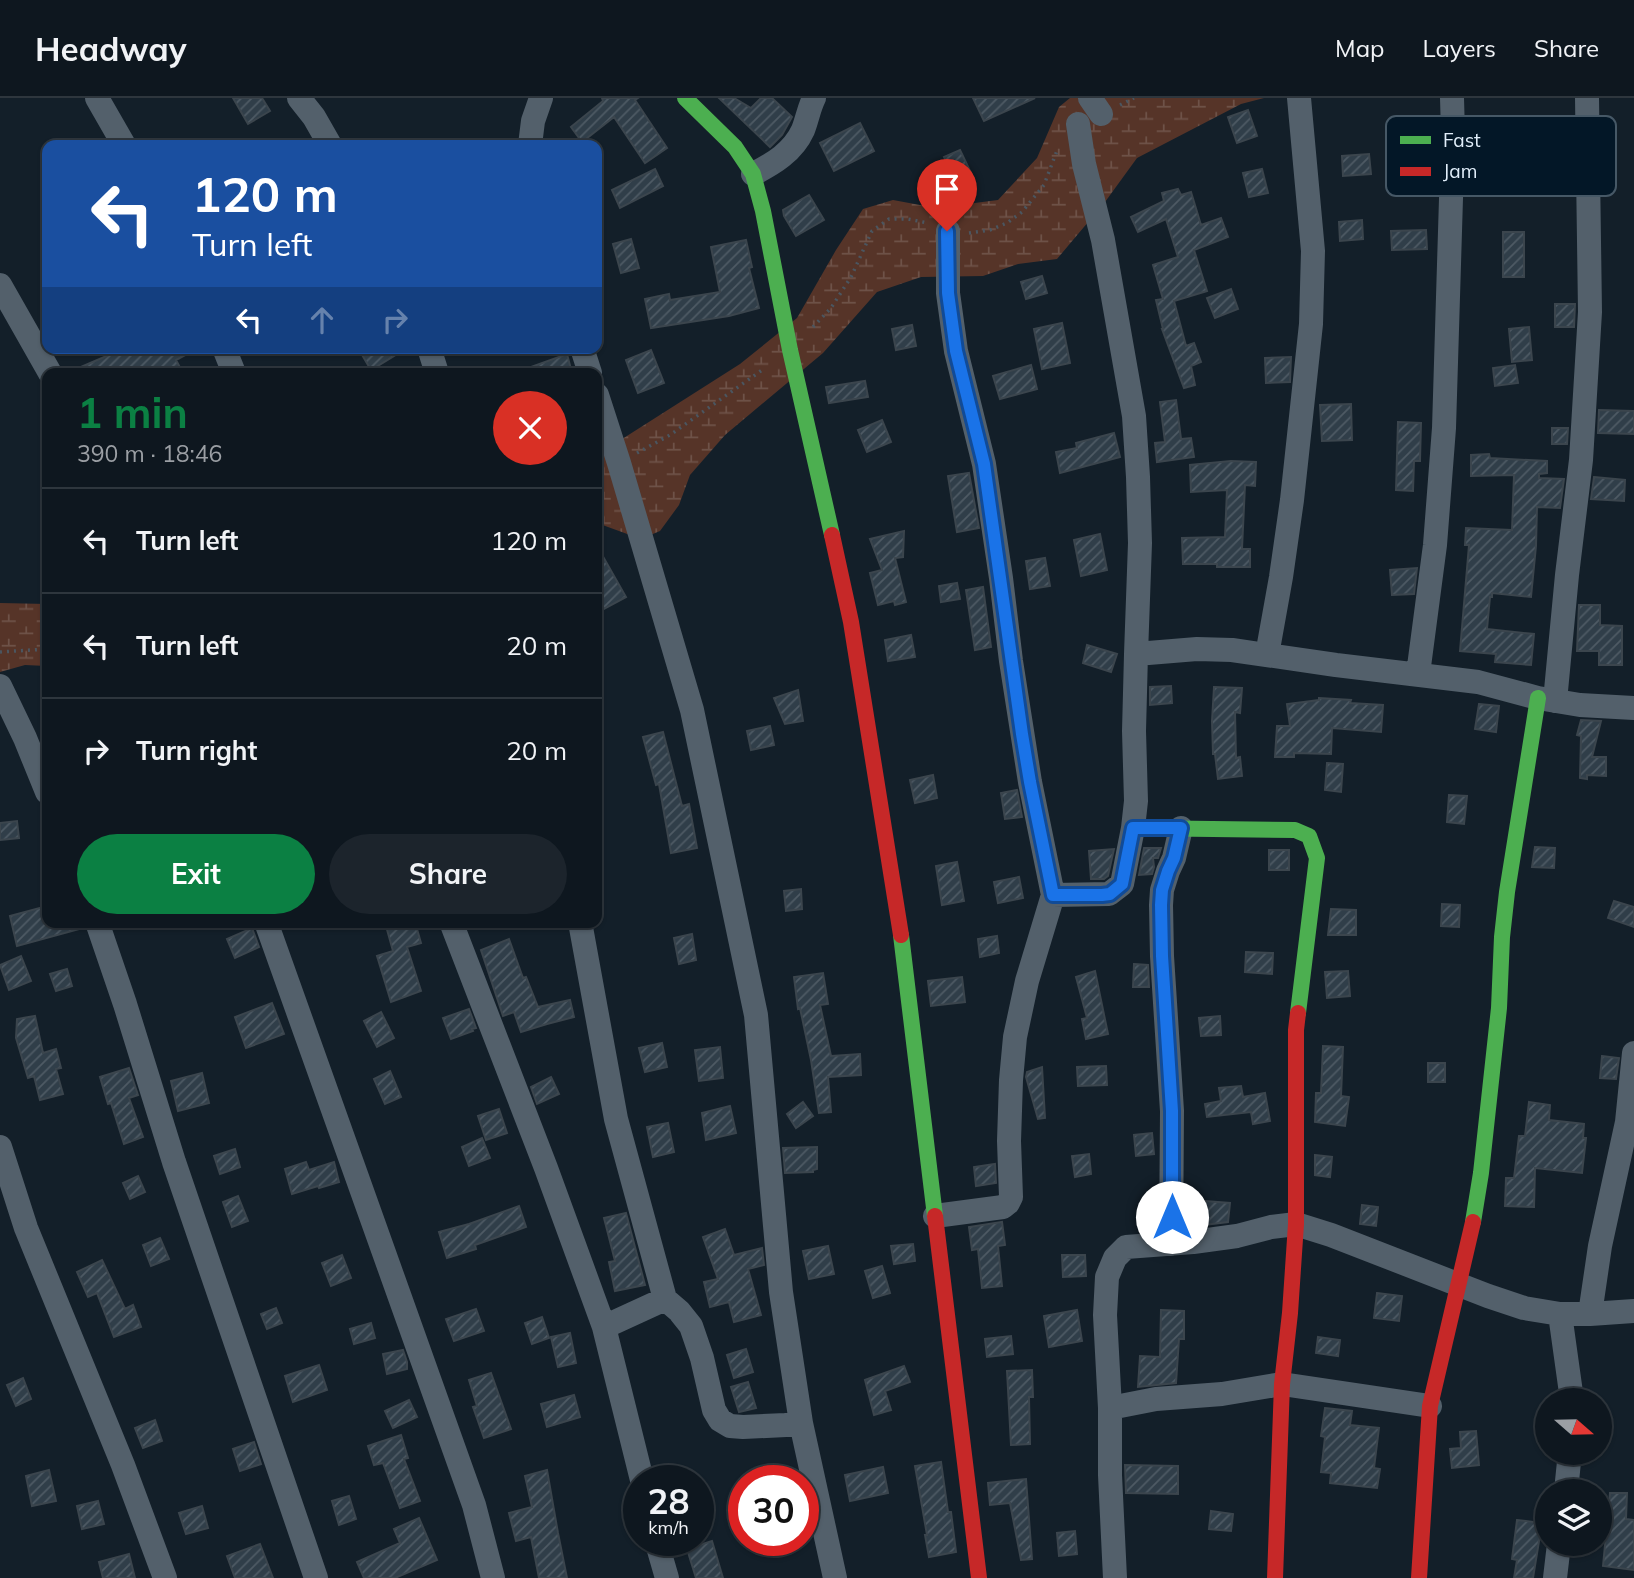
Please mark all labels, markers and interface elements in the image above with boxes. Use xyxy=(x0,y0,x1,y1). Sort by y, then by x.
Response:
text: Headway xyxy=(35,28,187,69)
text: Map xyxy=(1335,33,1384,63)
text: Layers xyxy=(1422,33,1496,63)
text: Share xyxy=(1534,33,1599,63)
legend xyxy=(1386,116,1616,196)
text: Fast xyxy=(1443,128,1481,152)
pin xyxy=(917,159,977,231)
text: Jam xyxy=(1443,159,1477,183)
text: 120 m xyxy=(192,163,338,224)
icon: left xyxy=(77,168,168,259)
icon: arrive xyxy=(928,170,966,208)
text: Turn left xyxy=(192,224,312,264)
icon: left xyxy=(230,301,268,339)
icon: ahead xyxy=(303,301,341,339)
icon: right xyxy=(376,301,414,339)
text: 1 min xyxy=(77,386,188,439)
button: close xyxy=(493,391,567,465)
text: 390 m · 18:46 xyxy=(77,439,222,468)
icon: left xyxy=(77,522,115,560)
text: Turn left xyxy=(136,524,238,557)
text: 120 m xyxy=(491,524,567,557)
icon: left xyxy=(77,627,115,665)
text: Turn left xyxy=(136,629,238,662)
text: 20 m xyxy=(506,629,567,662)
icon: right xyxy=(77,732,115,770)
text: Turn right xyxy=(136,734,257,767)
text: 20 m xyxy=(506,734,567,767)
button: Exit xyxy=(77,834,315,914)
button: Share xyxy=(329,834,567,914)
position arrow xyxy=(1135,1180,1209,1254)
north arrow xyxy=(1535,1388,1612,1465)
map controls xyxy=(1535,1388,1612,1556)
speed limit sign: 30 xyxy=(728,1465,819,1556)
text: 28 xyxy=(647,1479,690,1523)
button: layers xyxy=(1535,1479,1612,1556)
text: km/h xyxy=(648,1516,689,1539)

